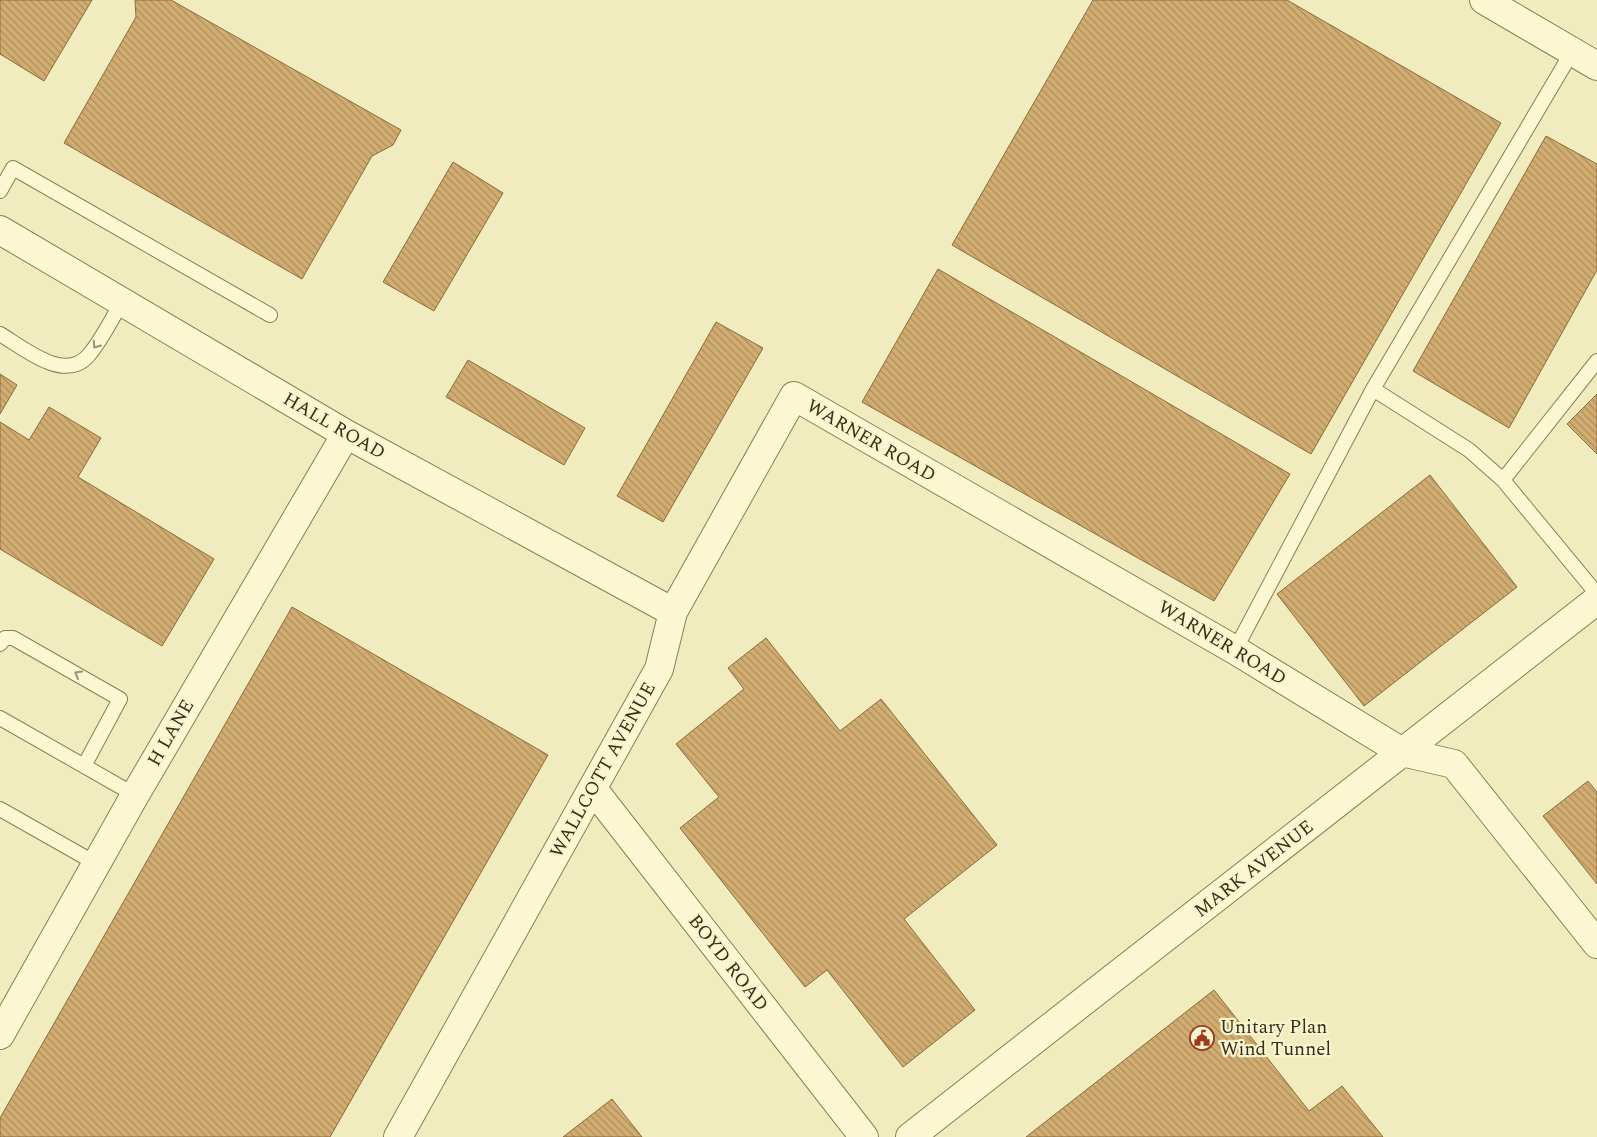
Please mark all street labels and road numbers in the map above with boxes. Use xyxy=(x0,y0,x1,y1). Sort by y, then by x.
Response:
street label: HALL ROAD xyxy=(277,385,391,467)
street label: WARNER ROAD xyxy=(801,392,941,490)
street label: WARNER ROAD xyxy=(1152,593,1292,693)
street label: WALLCOTT AVENUE xyxy=(542,677,664,863)
street label: H LANE xyxy=(140,694,202,772)
street label: MARK AVENUE xyxy=(1188,813,1320,925)
street label: BOYD ROAD xyxy=(681,908,775,1018)

